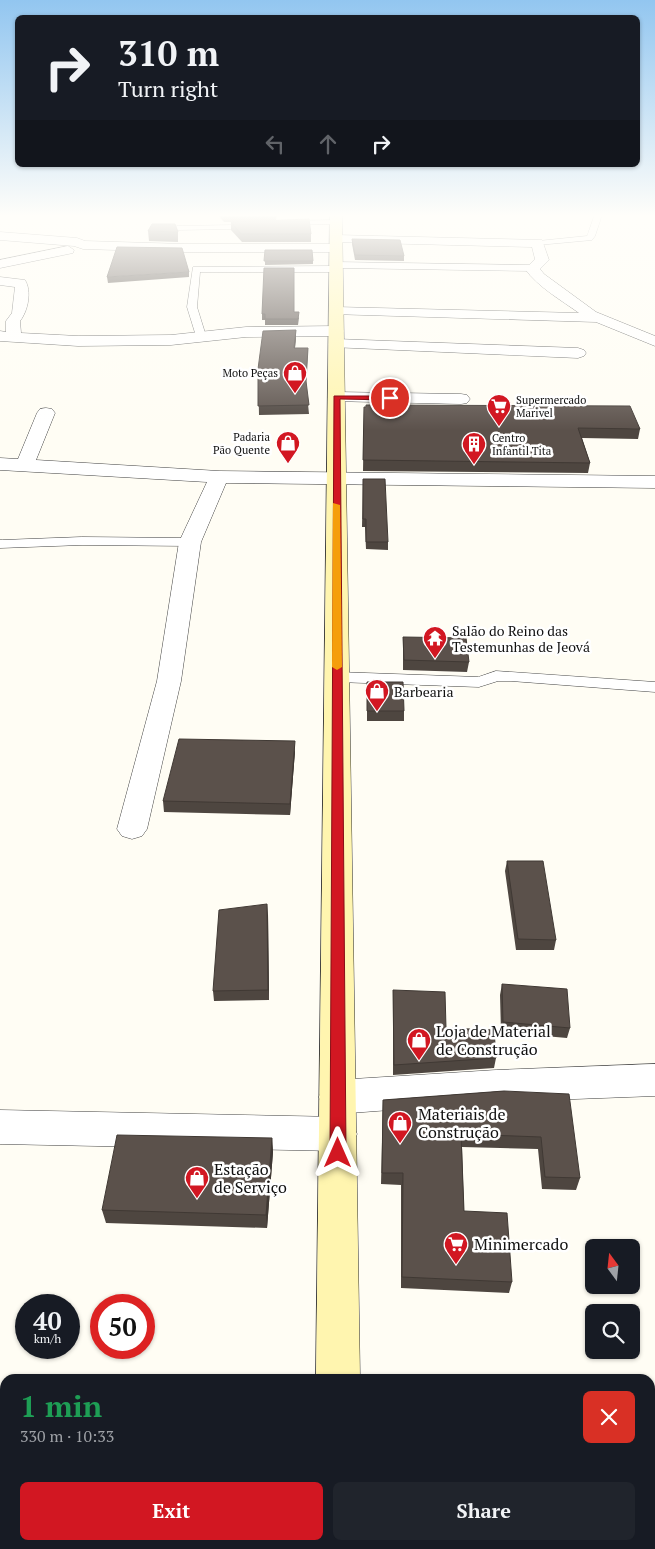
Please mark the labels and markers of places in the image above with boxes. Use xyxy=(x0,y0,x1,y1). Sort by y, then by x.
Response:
shop icon: Moto Peças xyxy=(282,360,308,394)
place label: Moto Peças xyxy=(222,366,278,380)
pin xyxy=(369,377,411,419)
supermarket icon: Supermercado Marivel xyxy=(486,393,512,427)
place label: Supermercado Marivel xyxy=(516,393,586,420)
place label: Padaria Pão Quente xyxy=(213,430,270,457)
shop icon: Padaria Pão Quente xyxy=(275,430,301,464)
building icon: Centro Infantil Tita xyxy=(461,431,487,465)
place label: Centro Infantil Tita xyxy=(492,431,552,458)
place label: Salão do Reino das Testemunhas de Jeová xyxy=(452,621,590,656)
temple icon: Salão do Reino das Testemunhas de Jeová xyxy=(422,625,448,659)
shop icon: Barbearia xyxy=(364,678,390,712)
place label: Barbearia xyxy=(394,682,453,701)
place label: Loja de Material de Construção xyxy=(436,1020,551,1060)
shop icon: Loja de Material de Construção xyxy=(406,1027,432,1061)
place label: Materiais de Construção xyxy=(418,1103,506,1143)
shop icon: Materiais de Construção xyxy=(387,1110,413,1144)
place label: Estação de Serviço xyxy=(214,1158,287,1198)
shop icon: Estação de Serviço xyxy=(184,1165,210,1199)
supermarket icon: Minimercado xyxy=(443,1231,469,1265)
place label: Minimercado xyxy=(474,1233,568,1255)

